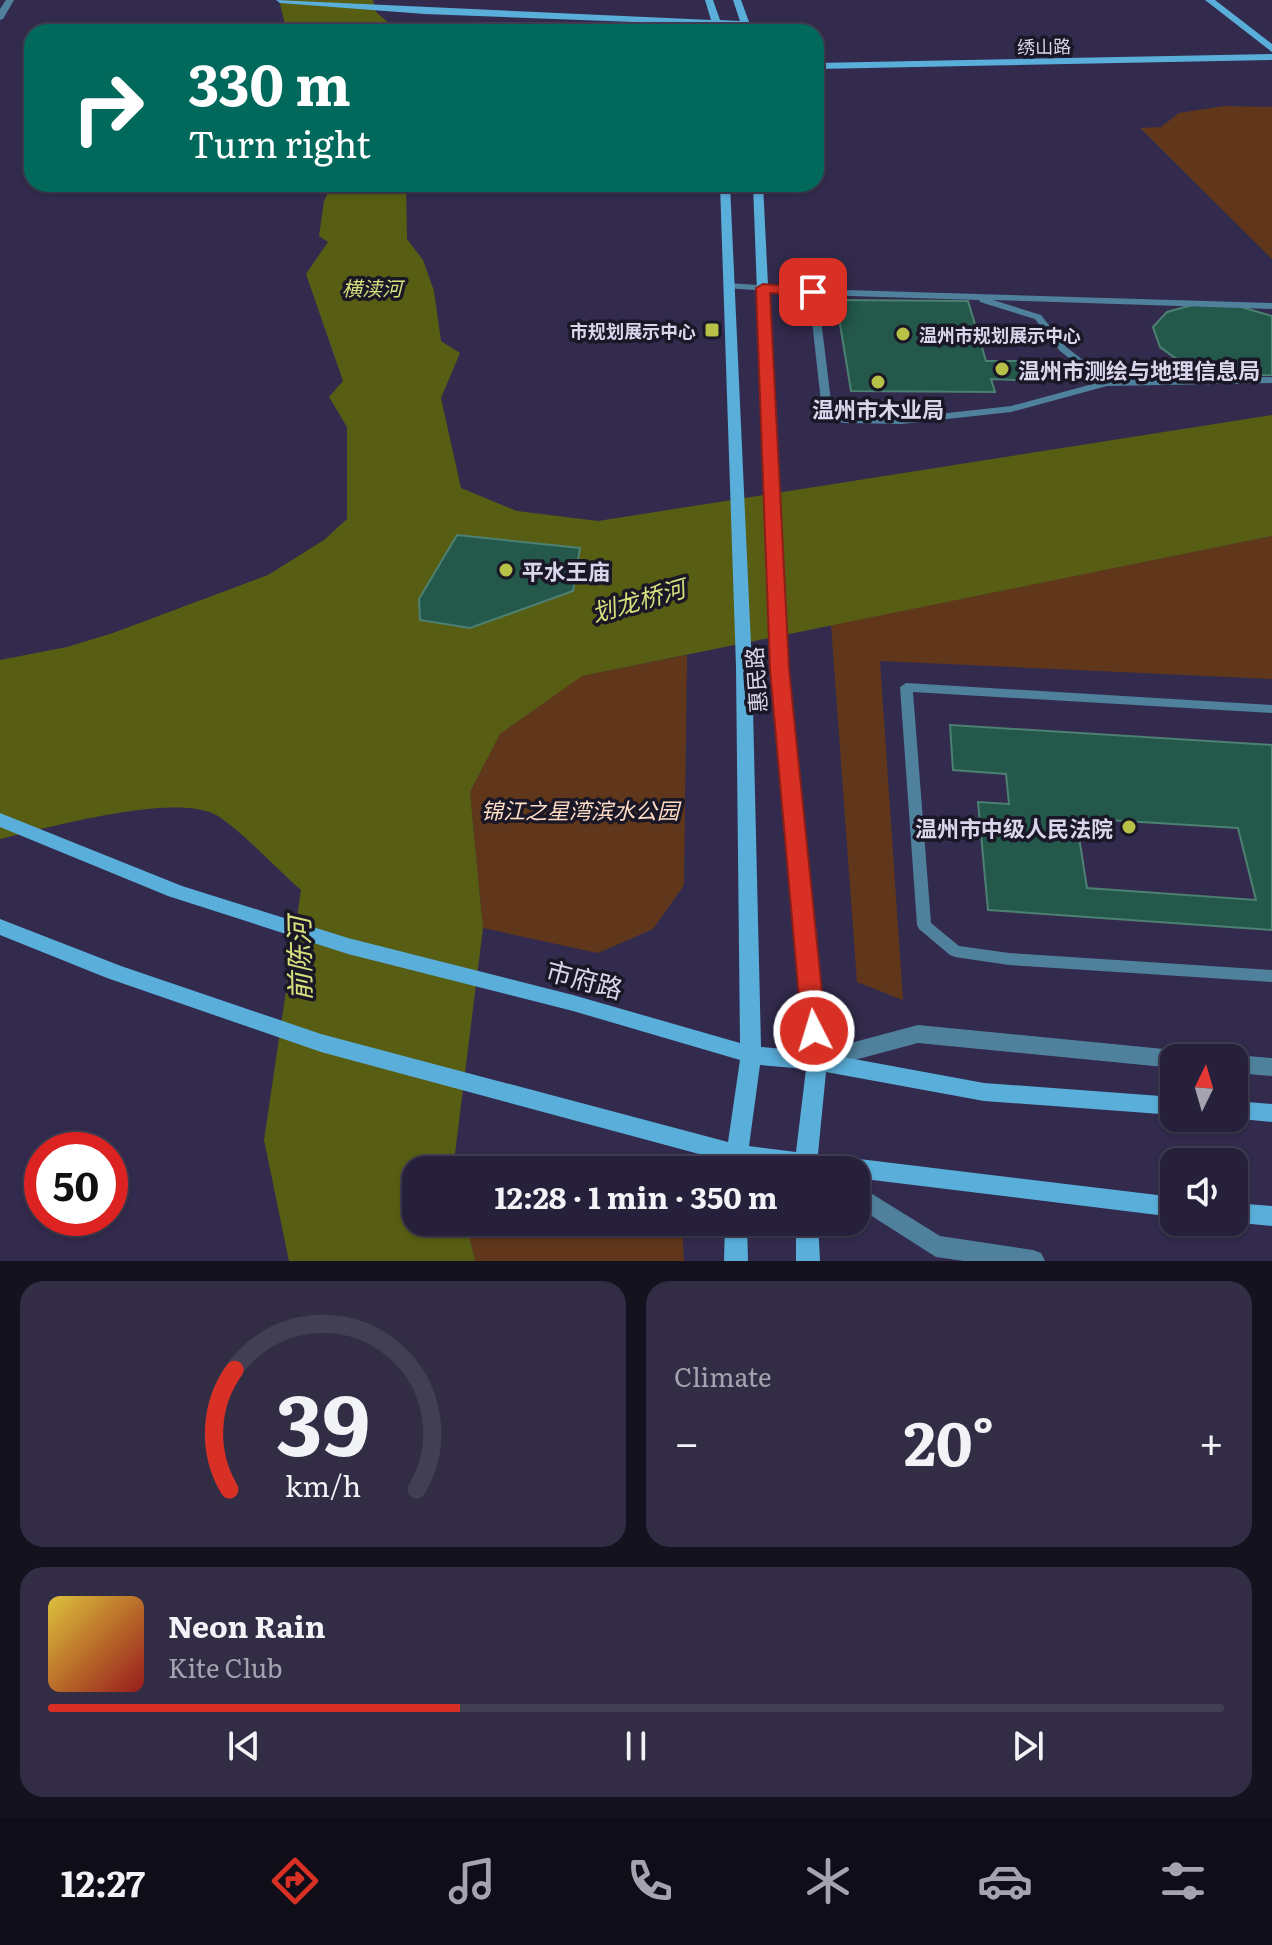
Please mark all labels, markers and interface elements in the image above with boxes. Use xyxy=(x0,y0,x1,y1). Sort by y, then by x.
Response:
street label: 绣山路 xyxy=(1017,32,1071,60)
text: 330 m xyxy=(188,40,351,123)
icon: right xyxy=(56,56,160,160)
text: Turn right xyxy=(188,116,371,169)
pin xyxy=(779,258,847,326)
icon: arrive xyxy=(791,270,835,314)
water label: 横渎河 xyxy=(342,272,406,302)
place label: 市规划展示中心 xyxy=(570,317,696,344)
marker: 市规划展示中心 xyxy=(703,321,721,339)
place label: 温州市规划展示中心 xyxy=(919,321,1081,348)
marker: 温州市规划展示中心 xyxy=(894,325,912,343)
place label: 温州市测绘与地理信息局 xyxy=(1018,353,1260,386)
marker: 温州市测绘与地理信息局 xyxy=(993,360,1011,378)
marker: 温州市木业局 xyxy=(869,373,887,391)
place label: 温州市木业局 xyxy=(812,392,944,425)
place label: 平水王庙 xyxy=(522,554,610,587)
marker: 平水王庙 xyxy=(497,561,515,579)
water label: 划龙桥河 xyxy=(587,568,693,629)
street label: 惠民路 xyxy=(736,646,774,714)
park label: 锦江之星湾滨水公园 xyxy=(481,793,682,826)
place label: 温州市中级人民法院 xyxy=(915,811,1113,844)
marker: 温州市中级人民法院 xyxy=(1120,818,1138,836)
water label: 前陈河 xyxy=(276,912,320,1001)
street label: 市府路 xyxy=(542,949,628,1007)
position arrow xyxy=(772,989,856,1073)
north arrow xyxy=(1160,1044,1248,1132)
map controls xyxy=(1160,1044,1248,1236)
speed limit sign: 50 xyxy=(24,1132,128,1236)
button: sound xyxy=(1160,1148,1248,1236)
text: 12:28 · 1 min · 350 m xyxy=(494,1174,778,1218)
text: Climate xyxy=(674,1356,772,1395)
text: 39 xyxy=(276,1358,370,1482)
text: 20° xyxy=(904,1395,994,1484)
text: − xyxy=(674,1407,700,1473)
text: + xyxy=(1198,1407,1224,1473)
text: km/h xyxy=(285,1463,361,1506)
text: Neon Rain xyxy=(168,1603,326,1647)
text: Kite Club xyxy=(168,1647,283,1686)
icon: previous xyxy=(222,1724,266,1768)
icon: pause xyxy=(614,1724,658,1768)
icon: next xyxy=(1006,1724,1050,1768)
icon: directions xyxy=(267,1853,323,1909)
icon: music xyxy=(444,1853,500,1909)
icon: phone xyxy=(622,1853,678,1909)
icon: climate xyxy=(800,1853,856,1909)
icon: car xyxy=(977,1853,1033,1909)
icon: filters xyxy=(1155,1853,1211,1909)
text: 12:27 xyxy=(61,1855,145,1908)

